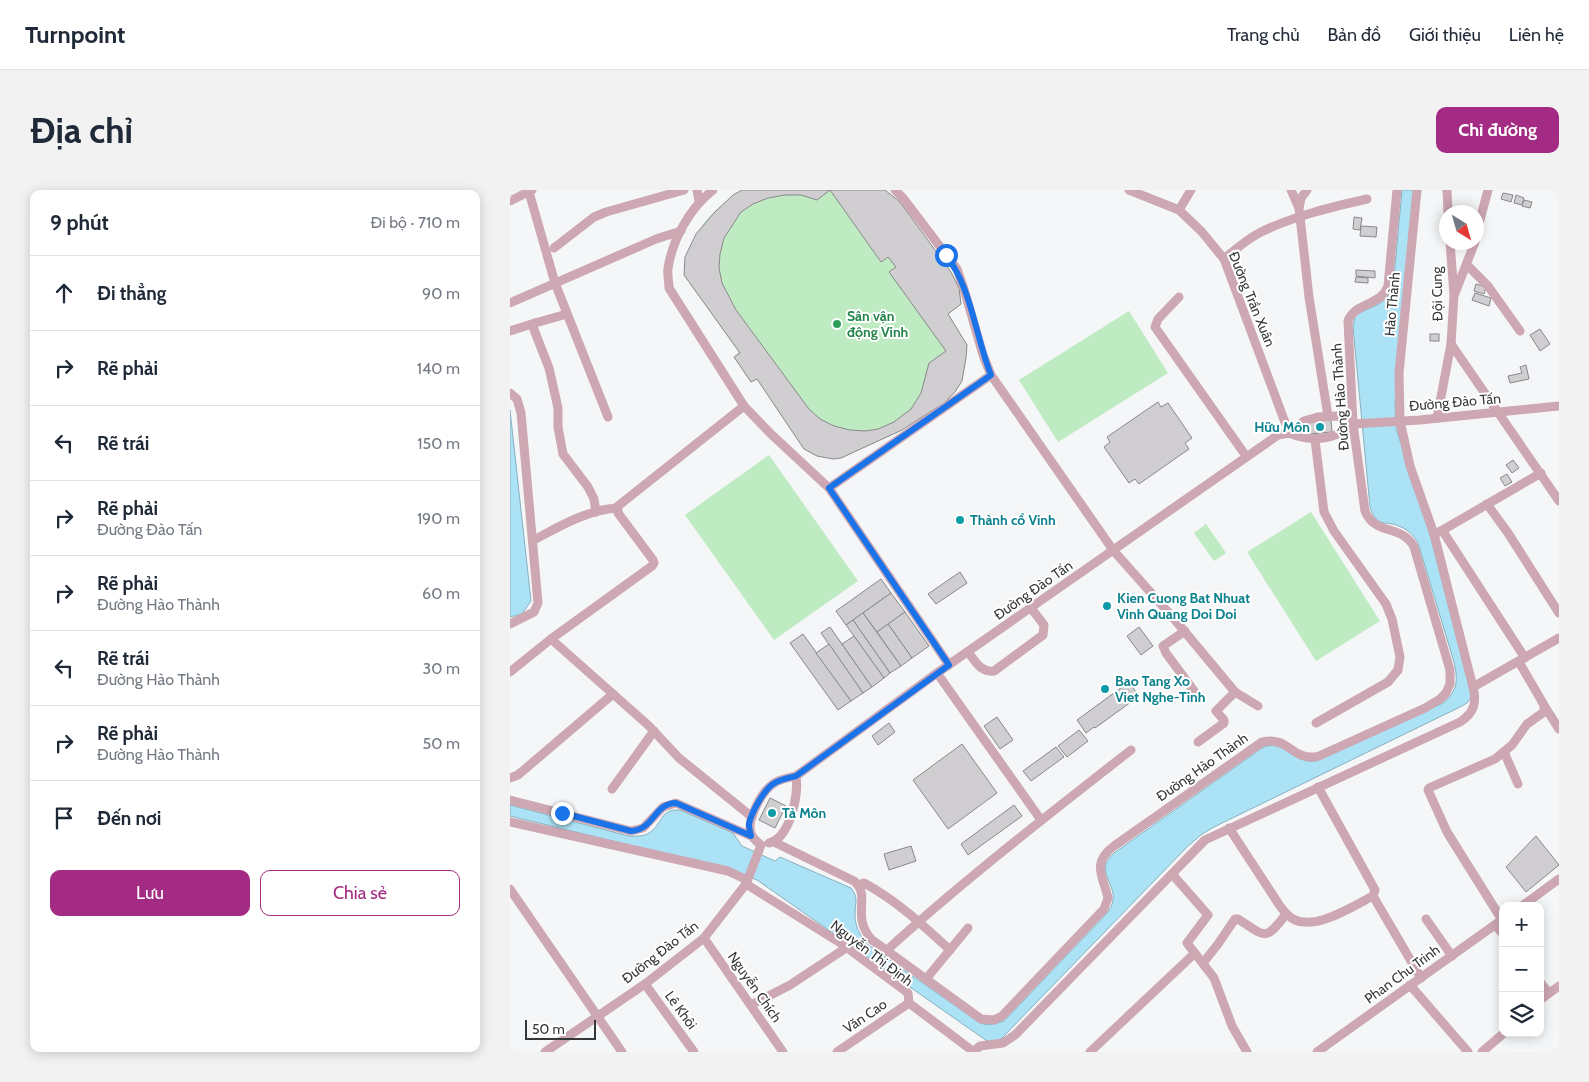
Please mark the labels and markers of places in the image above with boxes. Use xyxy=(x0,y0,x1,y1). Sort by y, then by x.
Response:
place label: Sân vận động Vinh xyxy=(847,307,908,341)
marker: Sân vận động Vinh xyxy=(831,318,843,330)
place label: Hữu Môn xyxy=(1254,418,1310,436)
marker: Hữu Môn xyxy=(1314,421,1326,433)
place label: Thành cổ Vinh xyxy=(970,511,1056,529)
marker: Thành cổ Vinh xyxy=(954,514,966,526)
place label: Kien Cuong Bat Nhuat Vinh Quang Doi Doi xyxy=(1117,589,1250,623)
marker: Kien Cuong Bat Nhuat Vinh Quang Doi Doi xyxy=(1101,600,1113,612)
place label: Bao Tang Xo Viet Nghe-Tinh xyxy=(1115,672,1206,706)
marker: Bao Tang Xo Viet Nghe-Tinh xyxy=(1099,683,1111,695)
place label: Tả Môn xyxy=(782,804,826,822)
marker: Tả Môn xyxy=(766,807,778,819)

